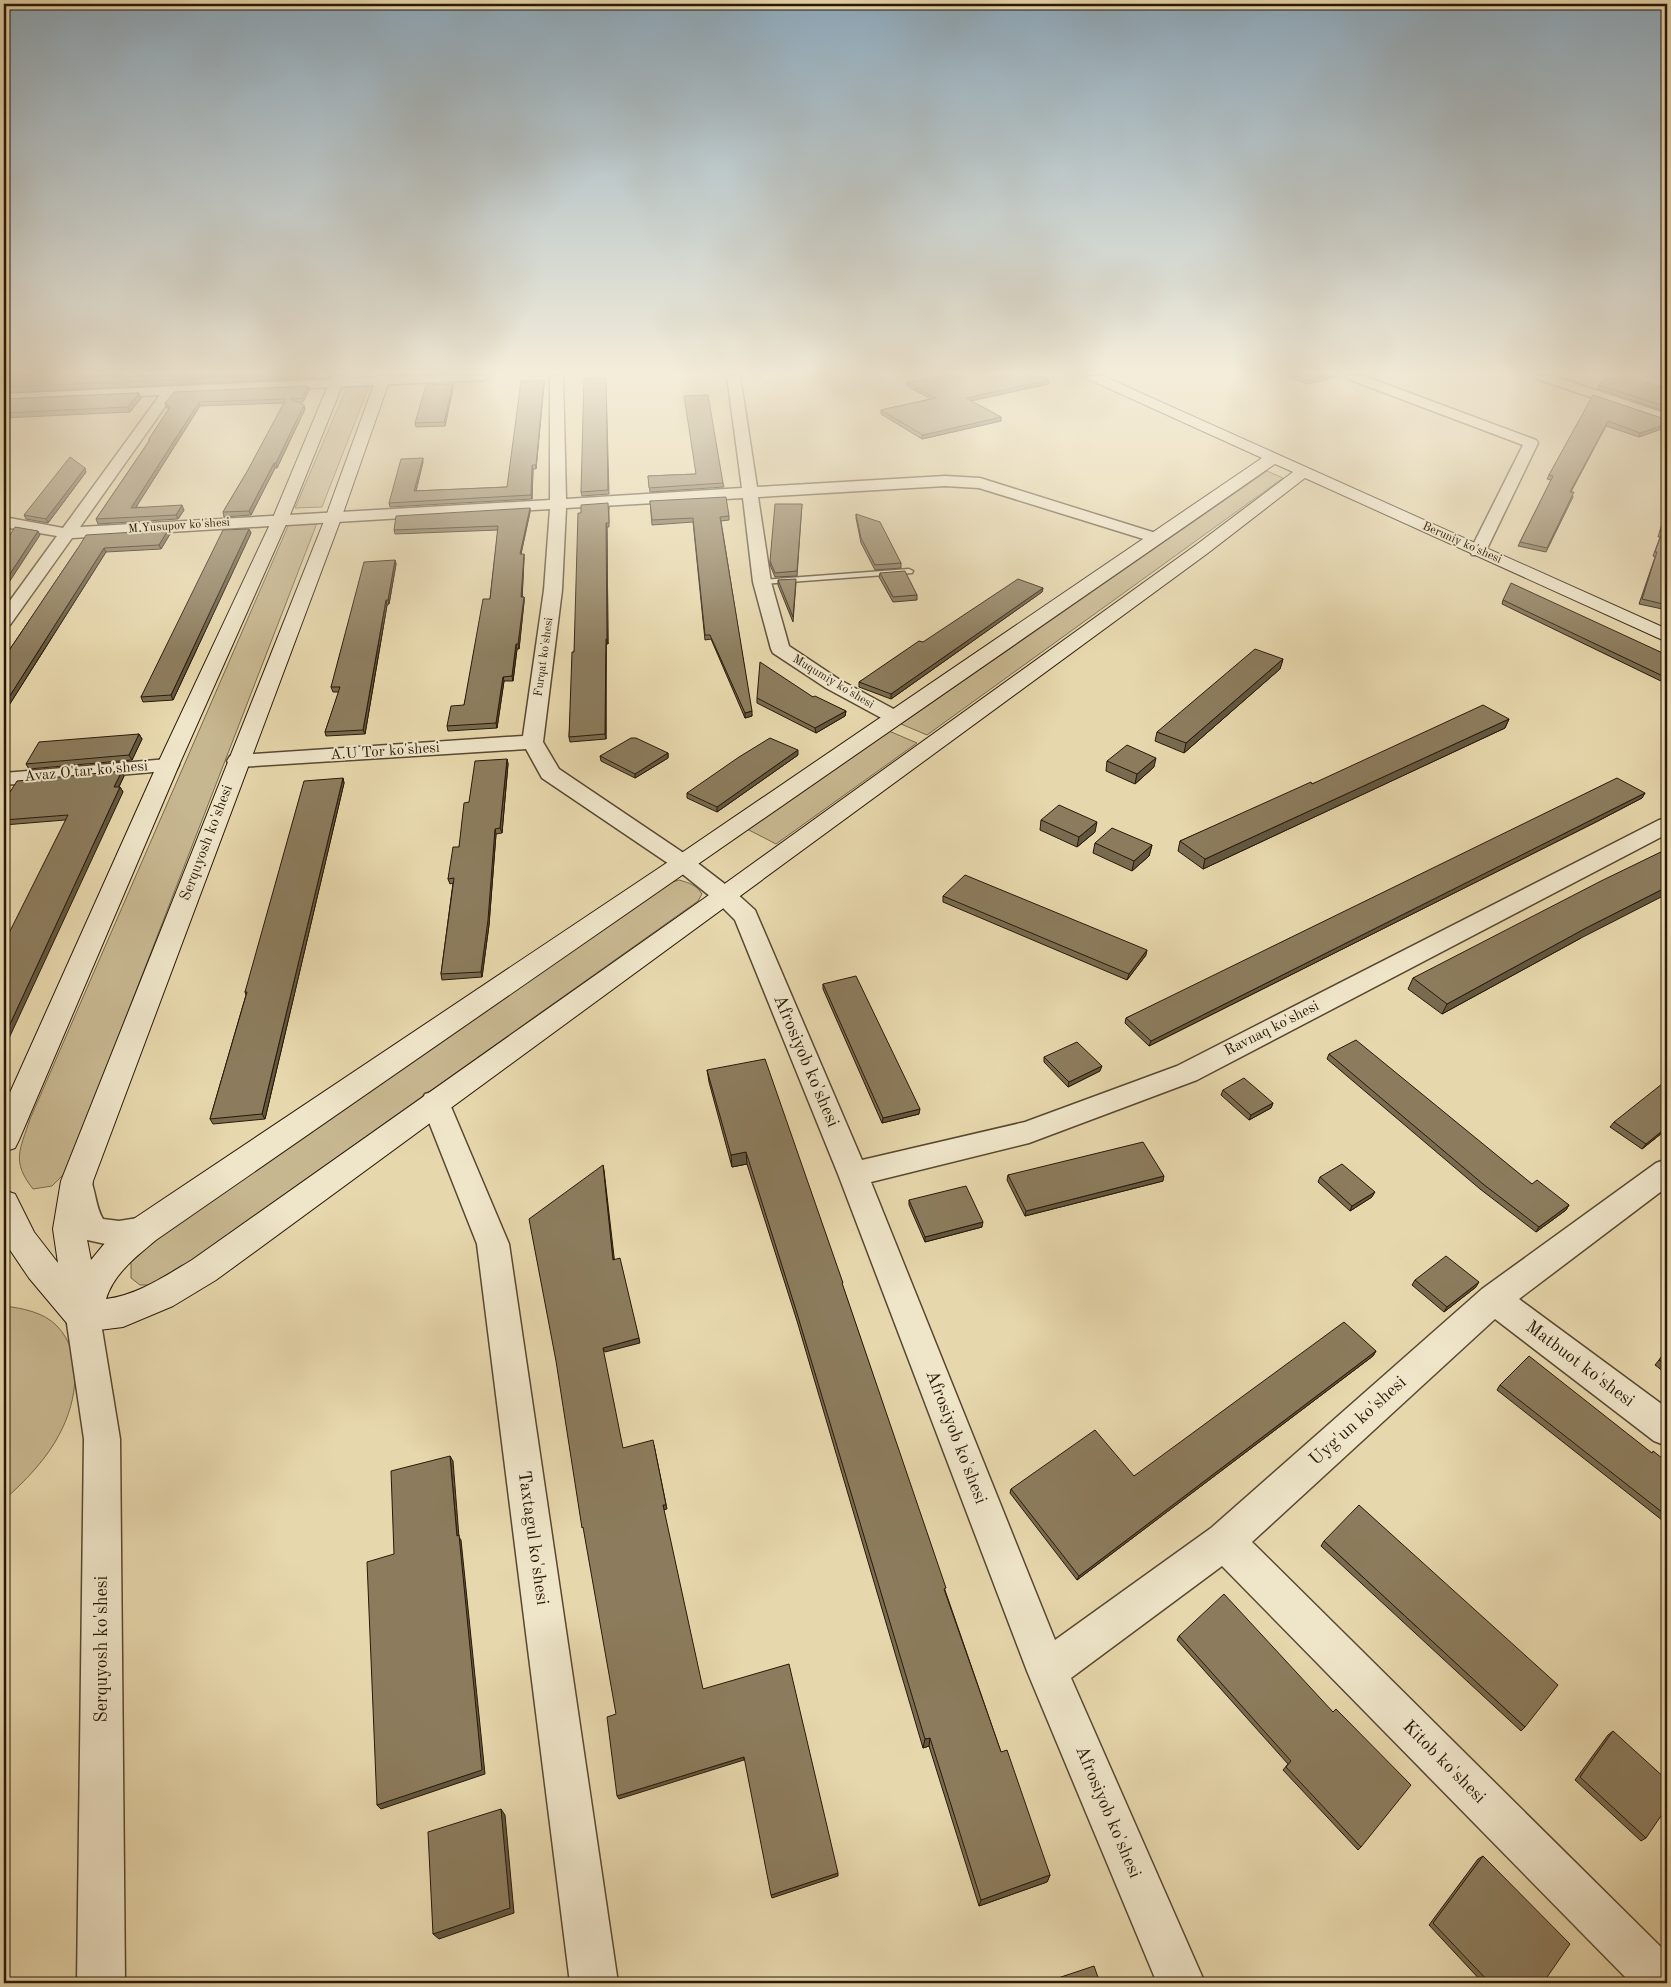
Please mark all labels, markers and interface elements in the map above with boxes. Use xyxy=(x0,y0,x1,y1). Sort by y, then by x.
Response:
street label: M.Yusupov ko'shesi xyxy=(128,516,230,536)
street label: Beruniy ko'shesi xyxy=(1421,520,1503,566)
street label: Furqat ko'shesi xyxy=(533,617,555,697)
street label: Muqumiy ko'shesi xyxy=(790,653,876,711)
street label: A.U Tor ko'shesi xyxy=(330,741,440,763)
street label: Avaz O'tar ko'shesi xyxy=(23,759,149,785)
street label: Serquyosh ko'shesi xyxy=(178,783,236,903)
street label: Afrosiyob ko'shesi xyxy=(770,992,842,1130)
street label: Ravnaq ko'shesi xyxy=(1222,999,1322,1059)
street label: Matbuot ko'shesi xyxy=(1522,1318,1638,1411)
street label: Afrosiyob ko'shesi xyxy=(922,1368,990,1506)
street label: Uyg'un ko'shesi xyxy=(1306,1373,1410,1469)
street label: Taxtagul ko'shesi xyxy=(515,1470,551,1607)
street label: Serquyosh ko'shesi xyxy=(93,1575,111,1722)
street label: Kitob ko'shesi xyxy=(1399,1717,1489,1807)
street label: Afrosiyob ko'shesi xyxy=(1072,1743,1144,1881)

